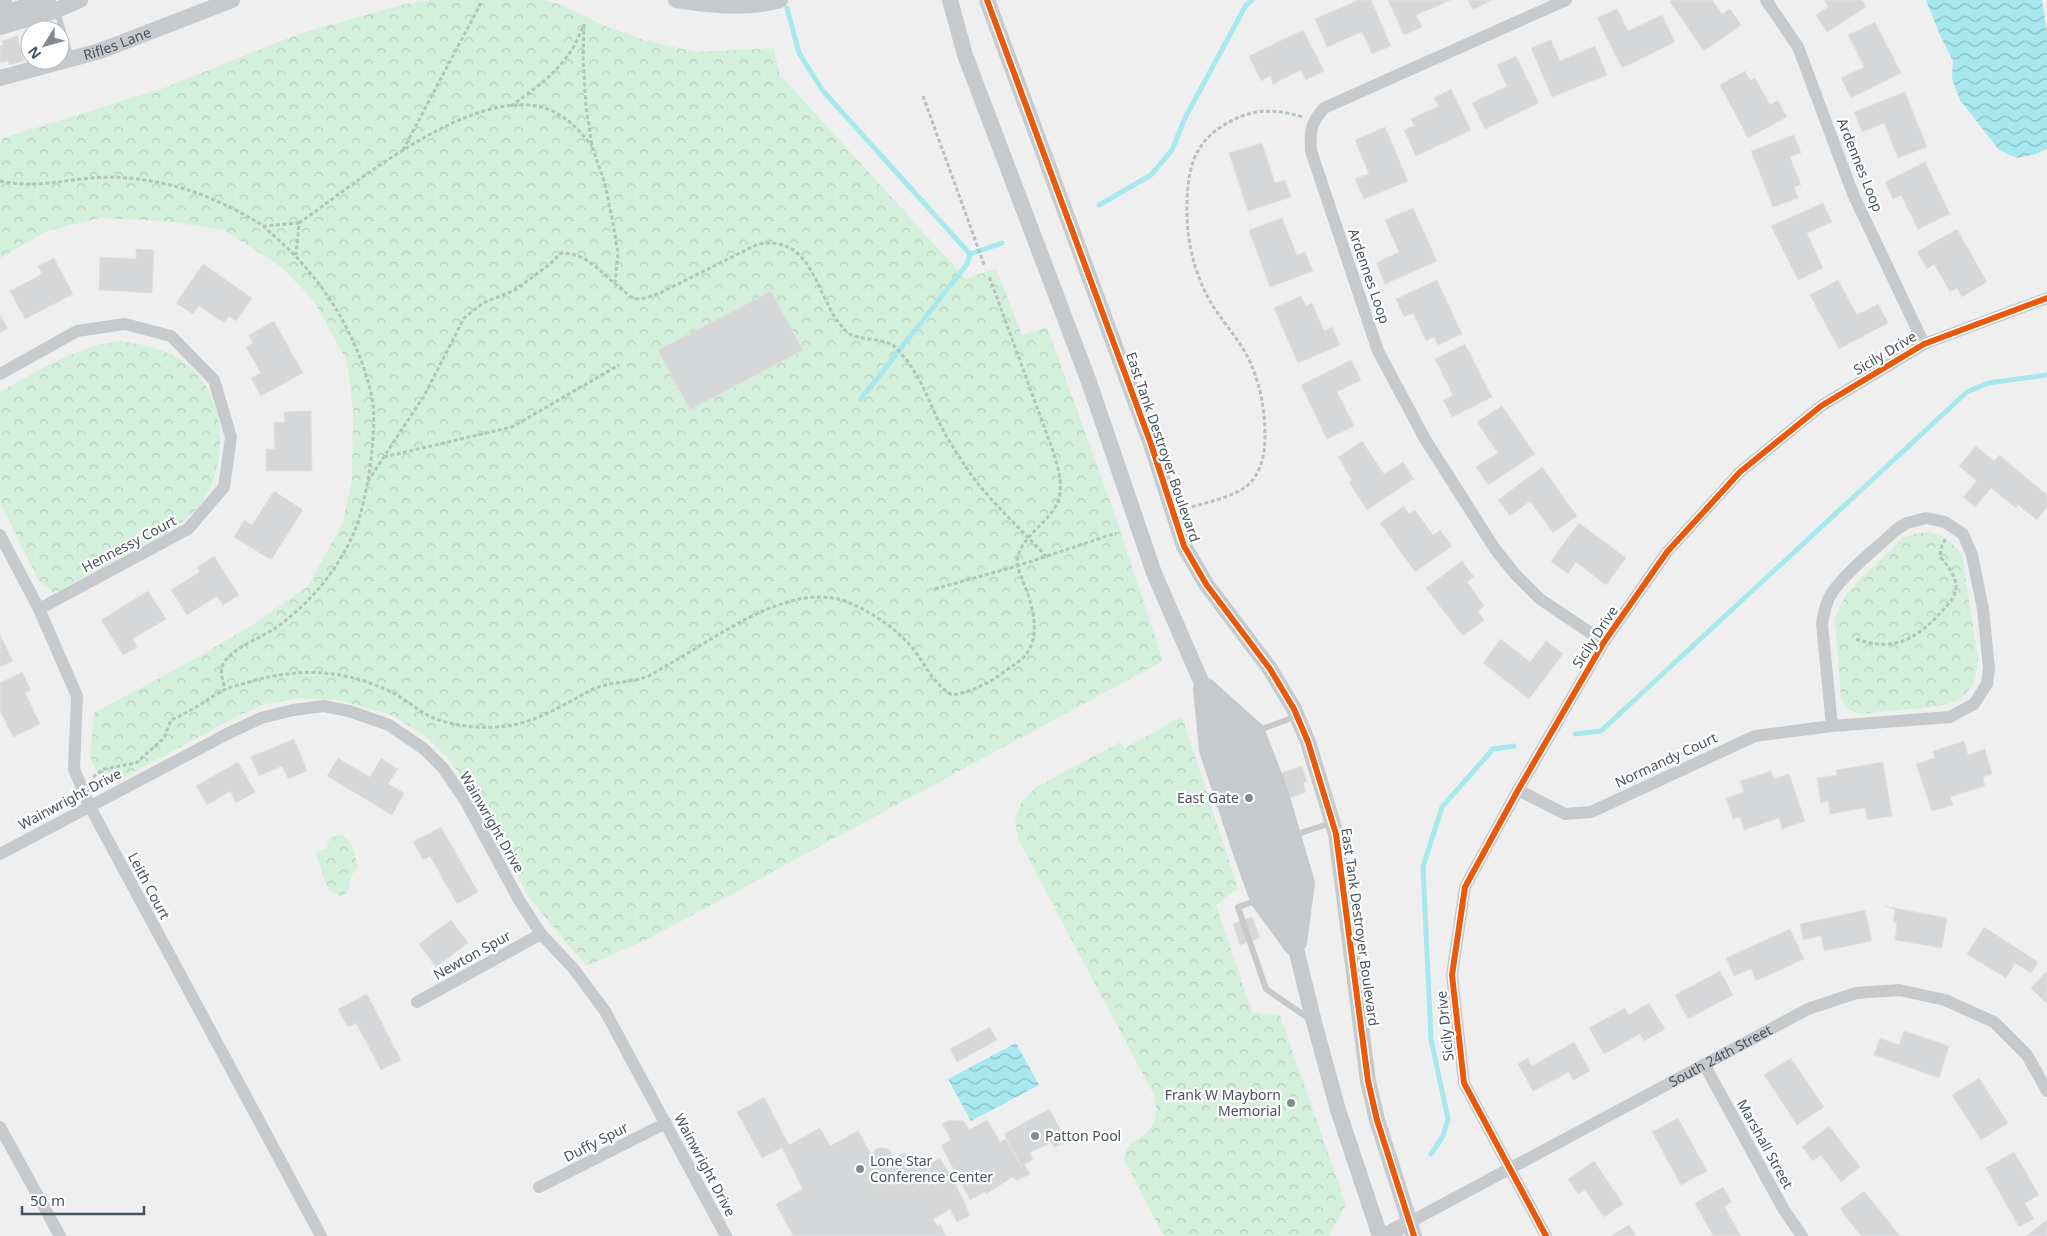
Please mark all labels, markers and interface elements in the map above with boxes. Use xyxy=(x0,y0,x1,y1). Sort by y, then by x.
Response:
north arrow xyxy=(20,20,70,70)
street label: Rifles Lane xyxy=(81,22,154,64)
text: N xyxy=(23,43,45,63)
street label: Ardennes Loop xyxy=(1833,115,1888,214)
street label: Ardennes Loop xyxy=(1344,226,1395,326)
street label: Sicily Drive xyxy=(1850,326,1920,379)
street label: East Tank Destroyer Boulevard xyxy=(1122,349,1205,544)
street label: Hennessy Court xyxy=(78,511,179,576)
street label: Sicily Drive xyxy=(1567,602,1622,672)
street label: Normandy Court xyxy=(1612,728,1720,792)
street label: Wainwright Drive xyxy=(15,763,125,834)
street label: Wainwright Drive xyxy=(456,768,529,876)
place label: East Gate xyxy=(1177,788,1239,807)
marker: East Gate xyxy=(1243,792,1255,804)
street label: East Tank Destroyer Boulevard xyxy=(1337,827,1384,1027)
street label: Leith Court xyxy=(124,849,175,922)
street label: Newton Spur xyxy=(430,925,514,984)
street label: Sicily Drive xyxy=(1431,990,1458,1062)
street label: South 24th Street xyxy=(1665,1020,1775,1091)
place label: Frank W Mayborn Memorial xyxy=(1165,1085,1281,1120)
street label: Marshall Street xyxy=(1733,1096,1798,1192)
marker: Frank W Mayborn Memorial xyxy=(1285,1097,1297,1109)
street label: Wainwright Drive xyxy=(670,1110,741,1220)
street label: Duffy Spur xyxy=(560,1117,631,1166)
place label: Patton Pool xyxy=(1045,1126,1121,1145)
marker: Patton Pool xyxy=(1029,1130,1041,1142)
place label: Lone Star Conference Center xyxy=(870,1151,993,1186)
marker: Lone Star Conference Center xyxy=(854,1163,866,1175)
scale bar xyxy=(22,1184,145,1216)
text: 50 m xyxy=(30,1190,65,1210)

